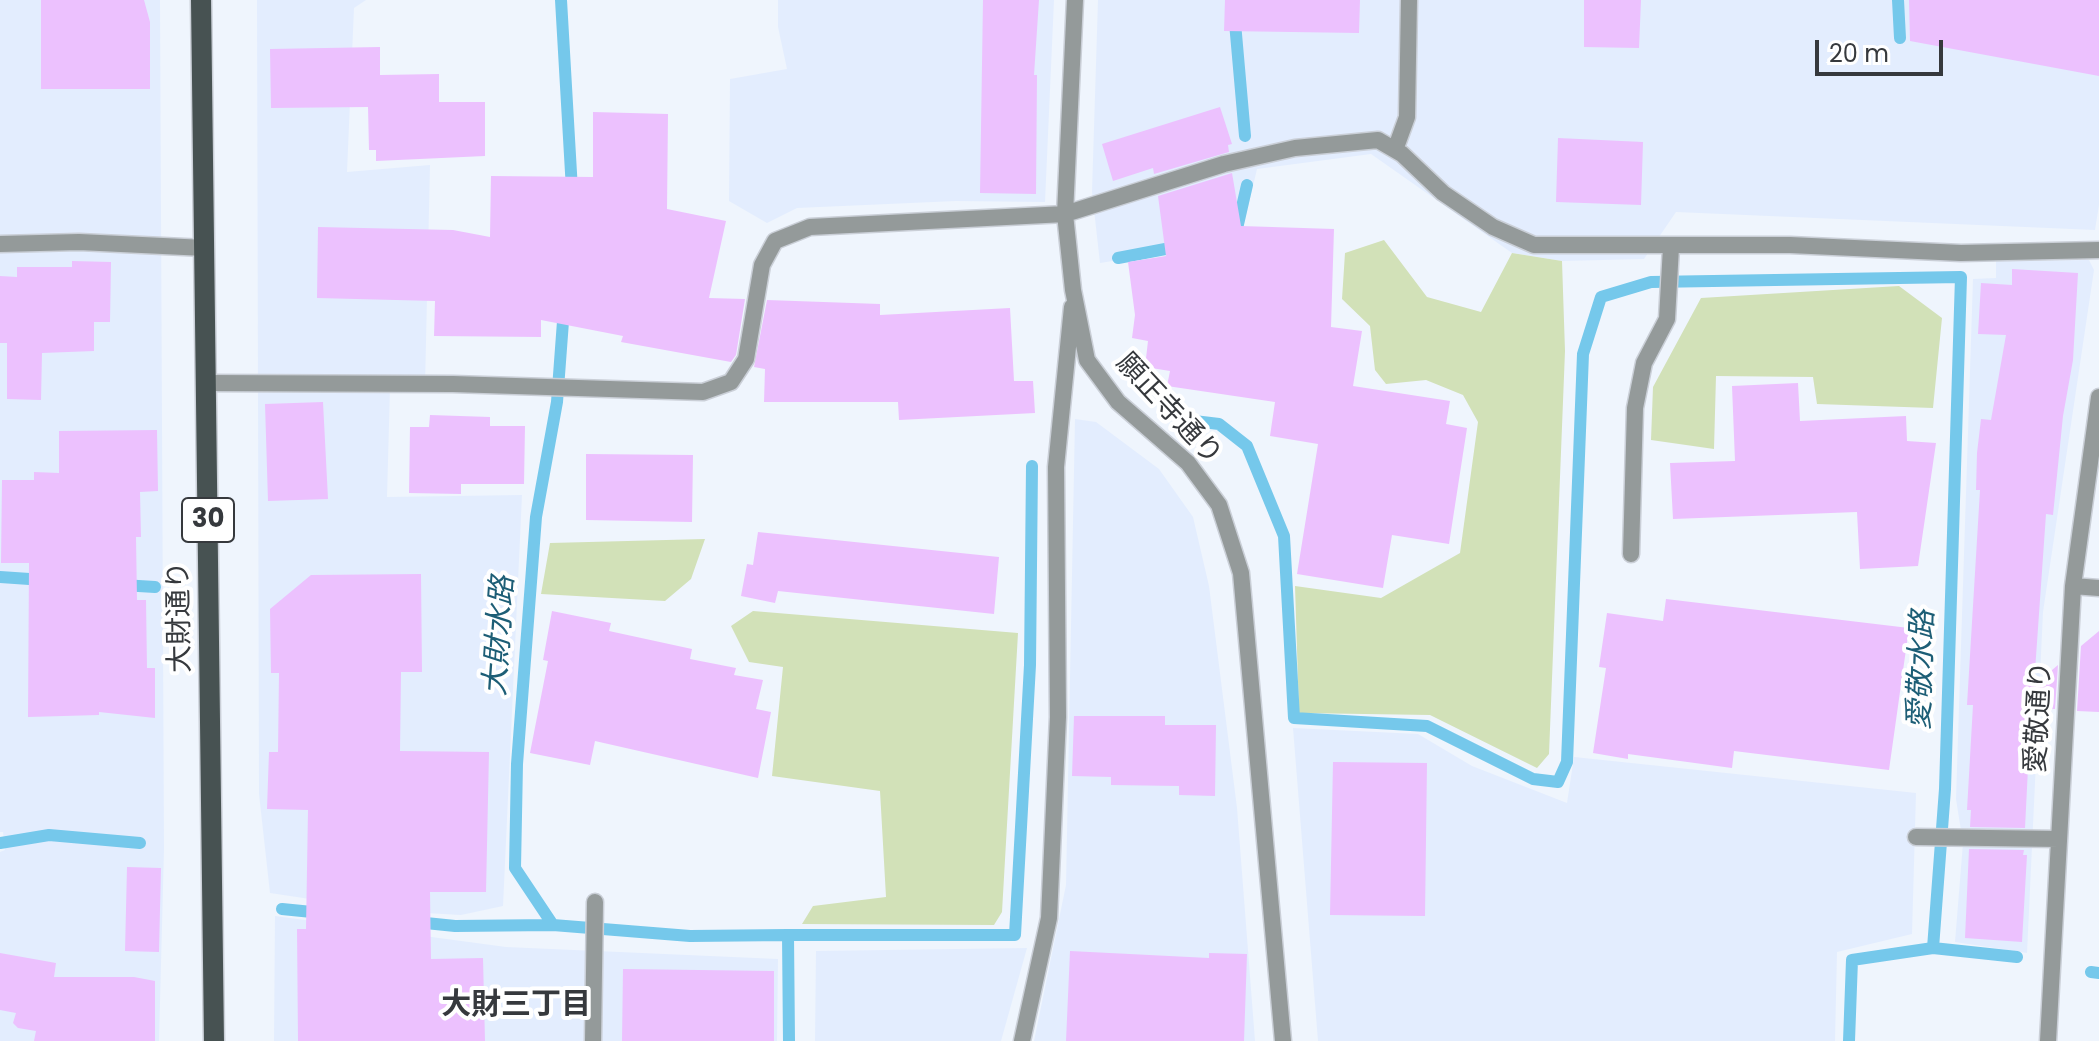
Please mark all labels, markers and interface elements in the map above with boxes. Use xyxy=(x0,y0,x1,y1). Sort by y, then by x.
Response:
scale bar xyxy=(1819,24,1947,74)
text: 20 m xyxy=(1829,37,1889,70)
street label: 願正寺通り xyxy=(1108,347,1228,473)
road number: 30 xyxy=(182,498,234,542)
street label: 大財通り xyxy=(163,561,199,673)
water label: 大財水路 xyxy=(479,575,523,697)
water label: 愛敬水路 xyxy=(1903,609,1943,731)
street label: 愛敬通り xyxy=(2020,660,2060,774)
district label: 大財三丁目 xyxy=(441,988,591,1024)

